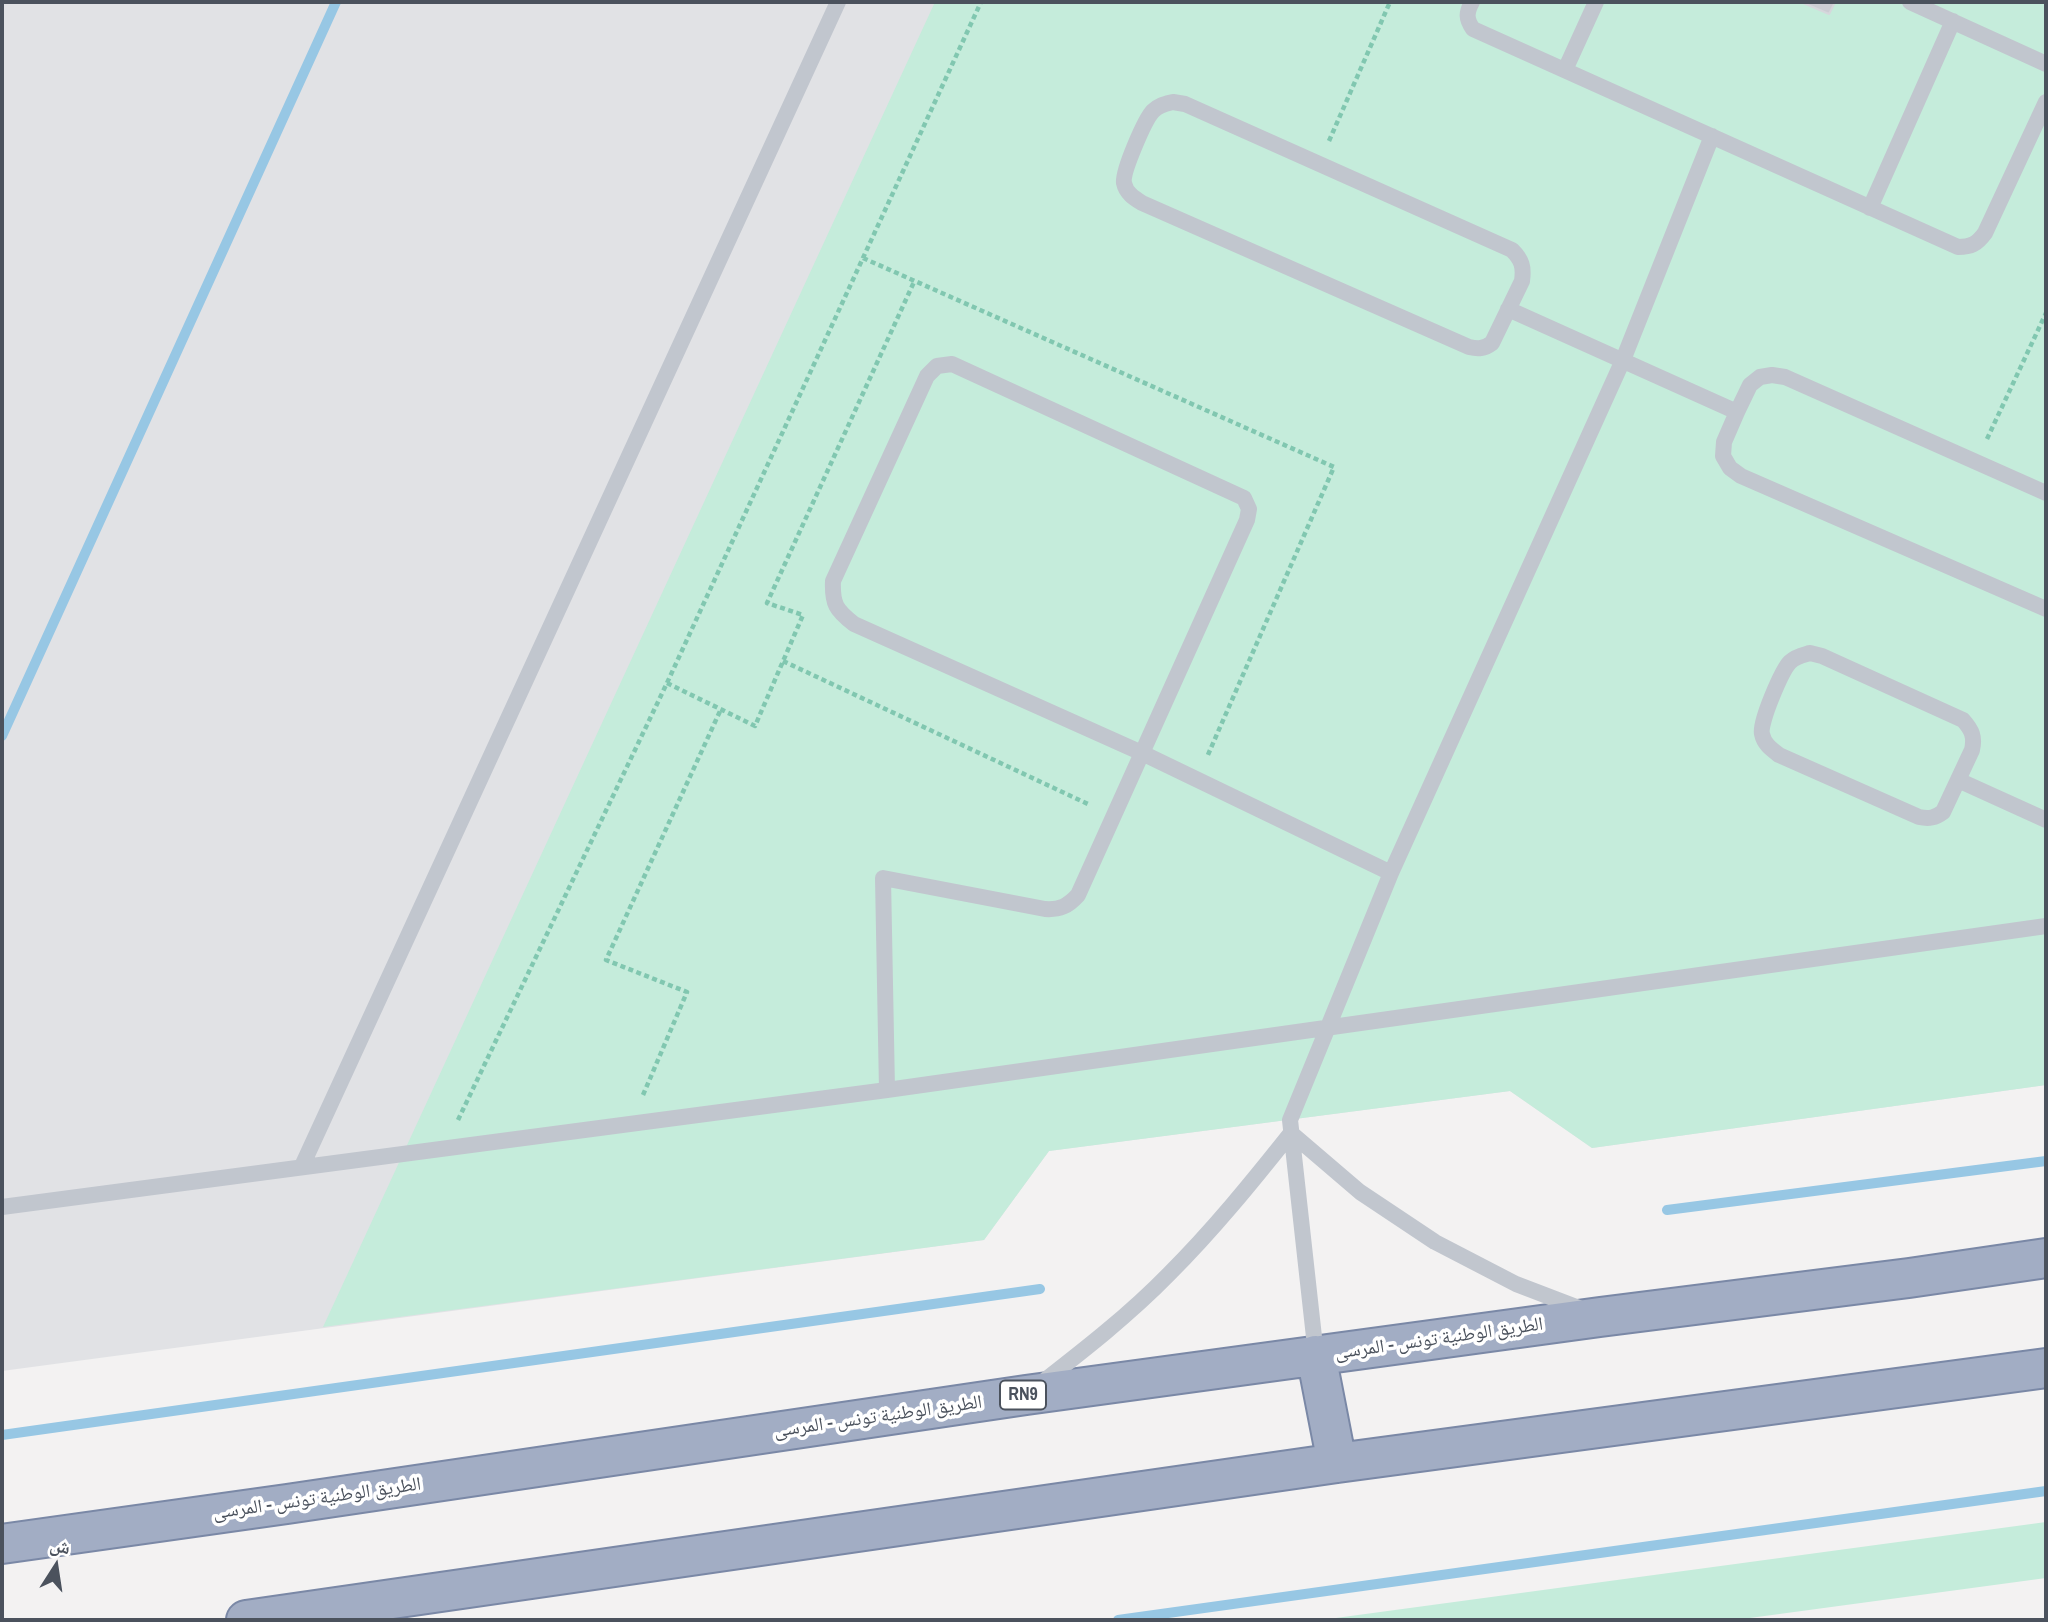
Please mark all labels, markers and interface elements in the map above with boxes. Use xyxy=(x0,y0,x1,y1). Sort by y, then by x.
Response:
street label: الطريق الوطنية تونس - المرسى xyxy=(1333,1313,1545,1365)
road number: RN9 xyxy=(1000,1380,1046,1410)
street label: الطريق الوطنية تونس - المرسى xyxy=(772,1391,984,1443)
street label: الطريق الوطنية تونس - المرسى xyxy=(211,1473,423,1525)
north arrow xyxy=(21,1531,91,1601)
text: ش xyxy=(48,1531,73,1560)

